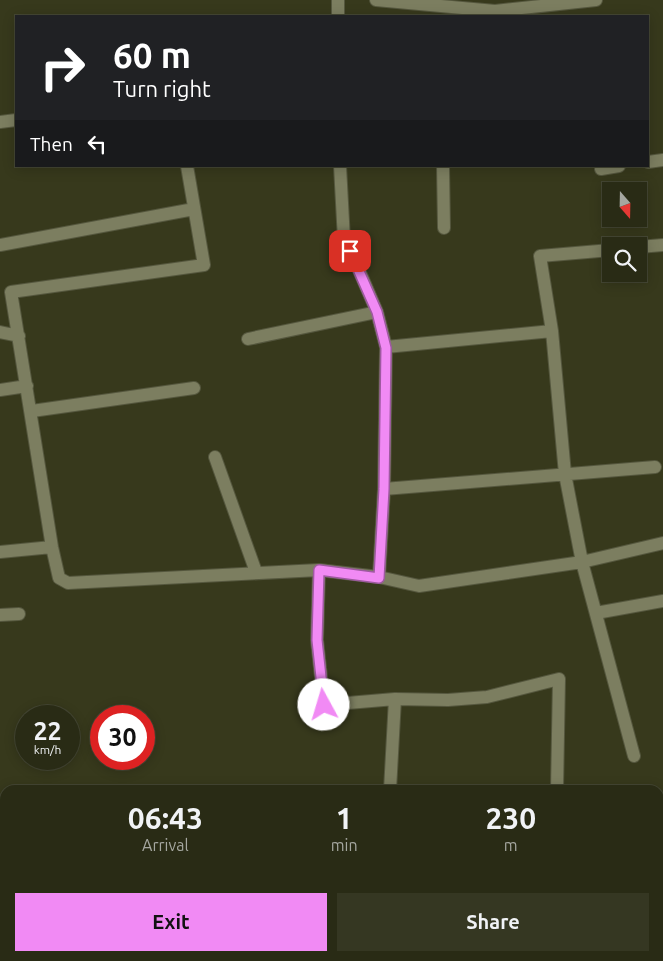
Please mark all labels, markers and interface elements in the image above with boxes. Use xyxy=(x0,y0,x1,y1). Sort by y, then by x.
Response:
icon: right xyxy=(30,35,95,100)
text: 60 m xyxy=(113,35,191,75)
text: Turn right xyxy=(113,76,211,101)
icon: left xyxy=(83,130,111,158)
text: Then xyxy=(30,133,73,155)
north arrow xyxy=(602,182,648,228)
map controls xyxy=(602,182,647,282)
pin xyxy=(329,230,371,272)
icon: arrive xyxy=(336,237,364,265)
button: search xyxy=(602,237,647,282)
position arrow xyxy=(297,678,349,730)
speed limit sign: 30 xyxy=(90,705,155,770)
text: 22 xyxy=(33,717,62,745)
text: km/h xyxy=(34,743,61,756)
text: 06:43 xyxy=(128,801,203,835)
text: 1 xyxy=(336,801,353,835)
text: 230 xyxy=(485,801,536,835)
text: Arrival xyxy=(142,836,189,854)
text: min xyxy=(331,836,358,854)
text: m xyxy=(504,836,518,854)
button: Exit xyxy=(15,893,327,951)
button: Share xyxy=(337,893,649,951)

